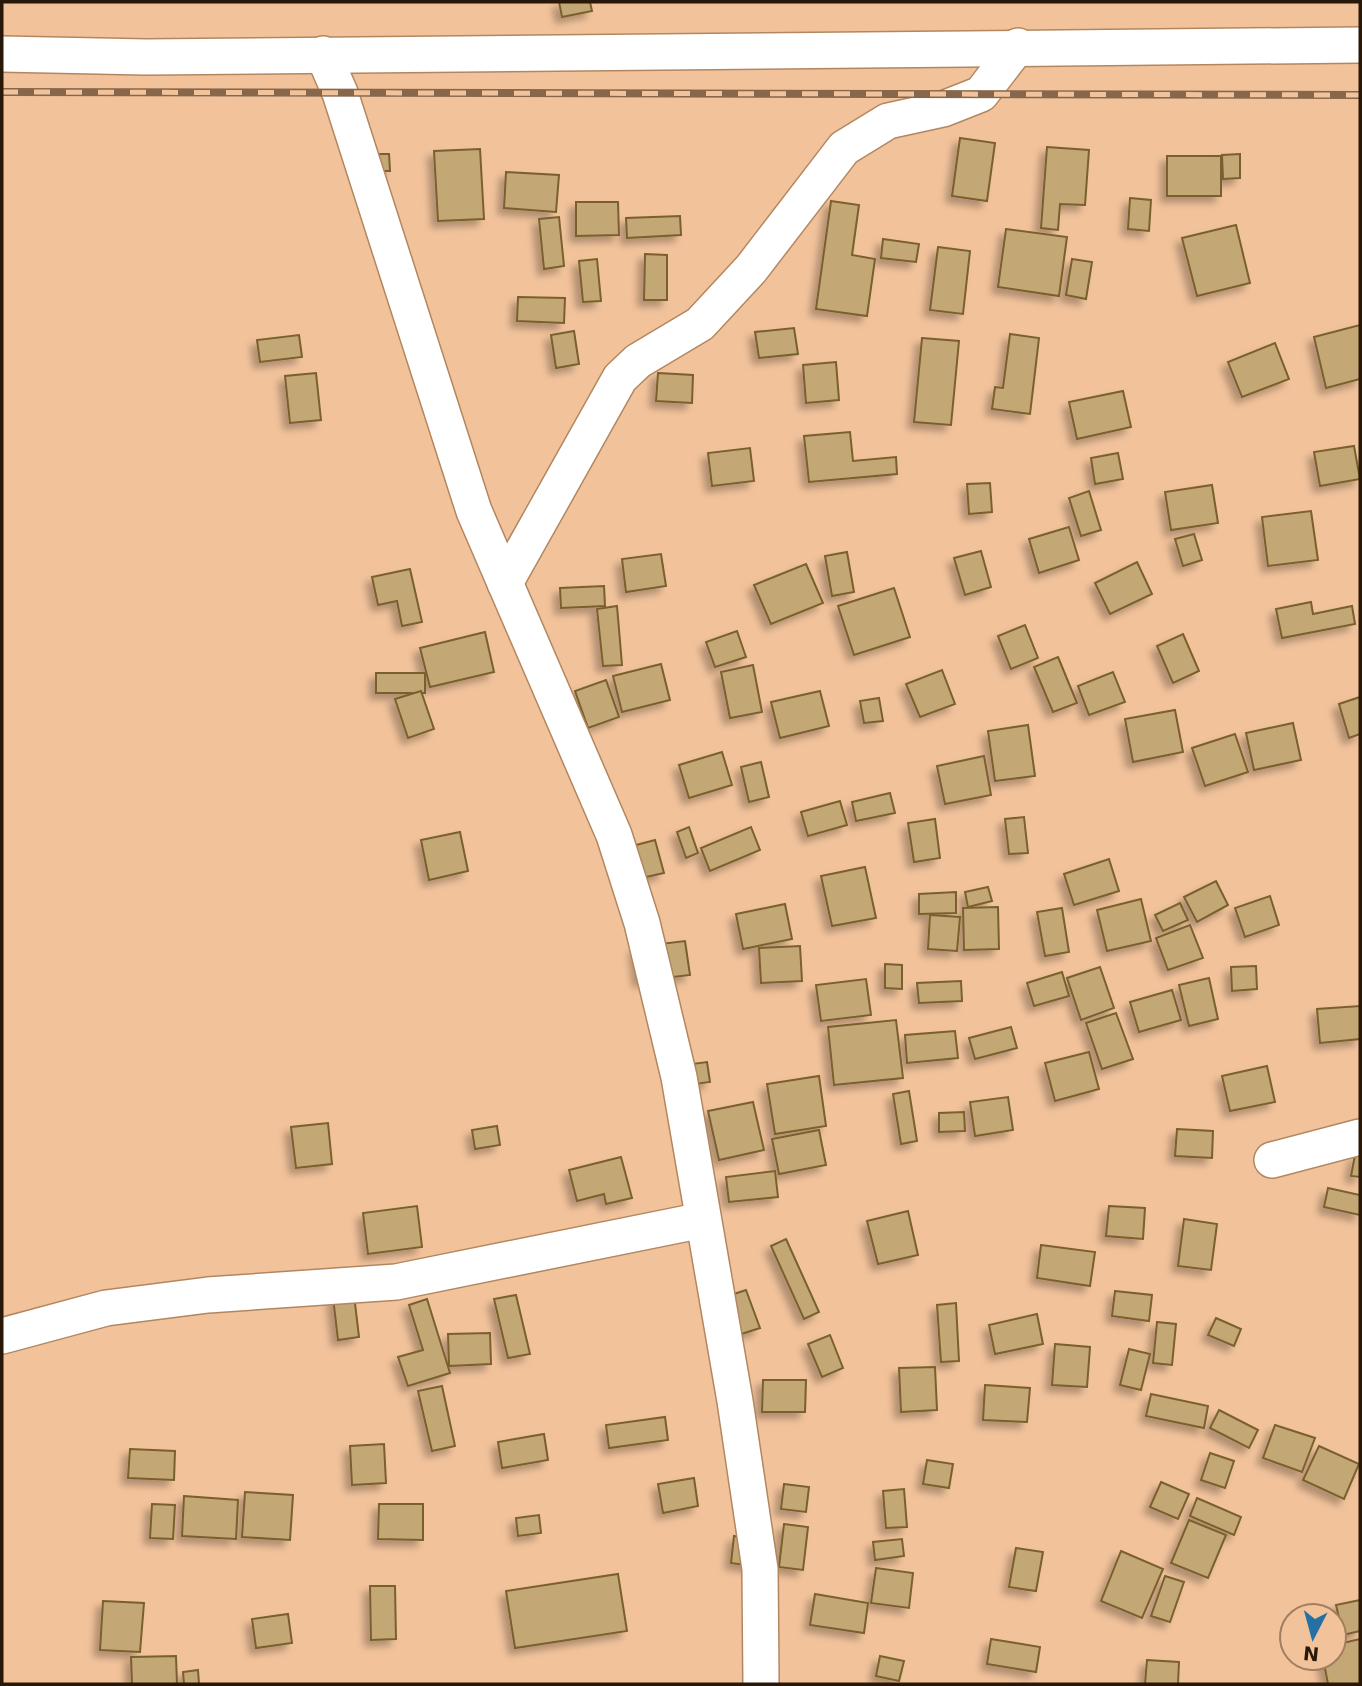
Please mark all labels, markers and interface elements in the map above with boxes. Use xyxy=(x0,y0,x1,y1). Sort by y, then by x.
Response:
north arrow xyxy=(1278,1602,1348,1672)
text: N xyxy=(1302,1642,1320,1666)

